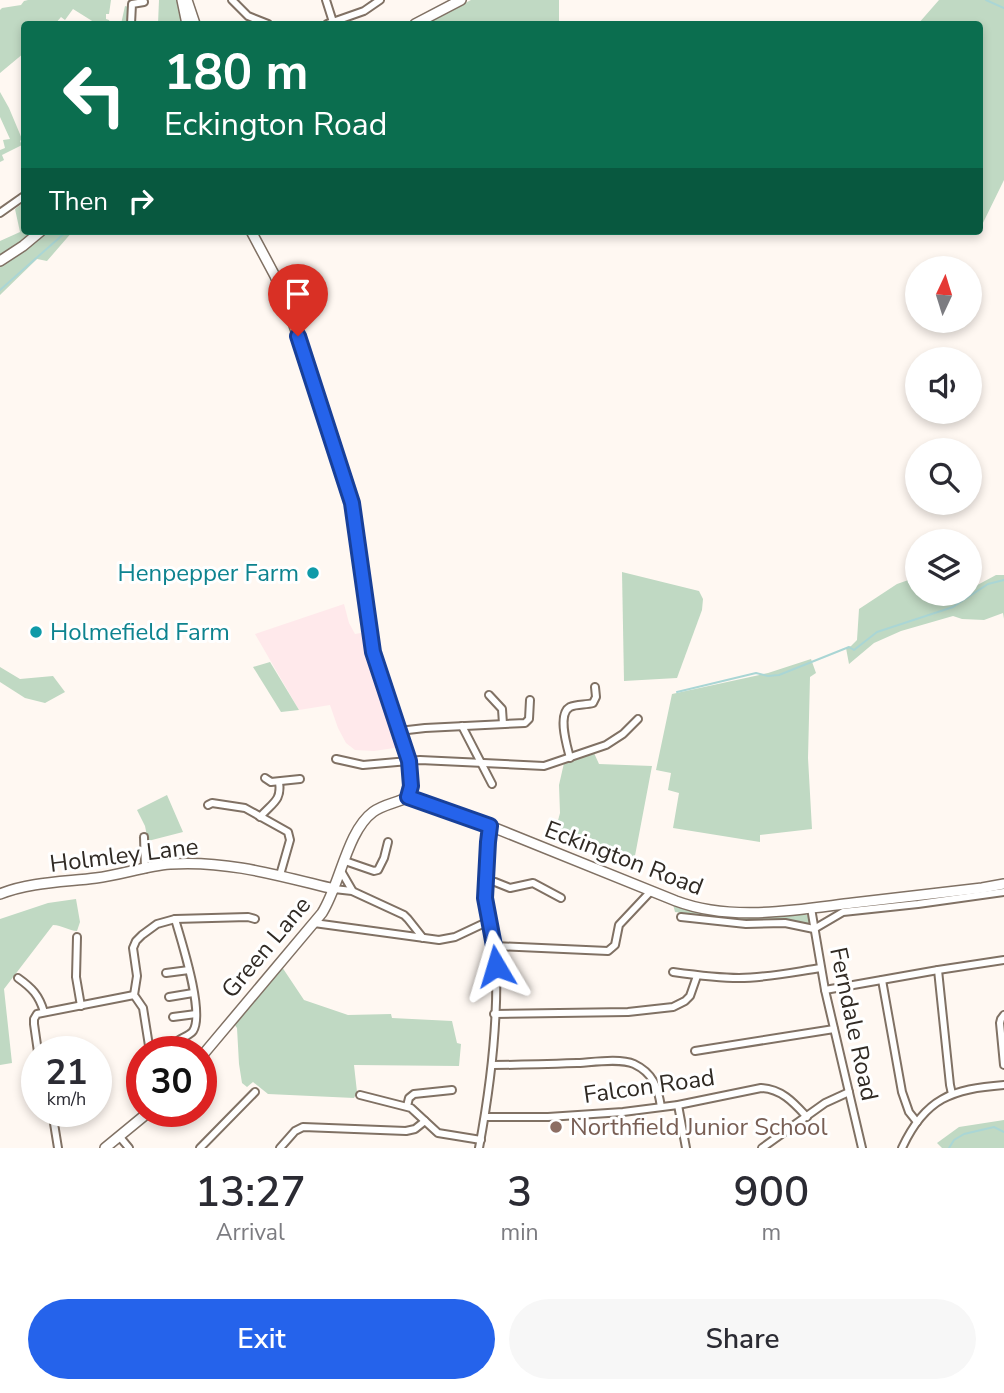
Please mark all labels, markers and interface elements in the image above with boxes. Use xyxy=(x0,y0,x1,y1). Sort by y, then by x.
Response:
text: 180 m xyxy=(164,39,308,106)
icon: left xyxy=(49,49,140,140)
text: Eckington Road xyxy=(164,103,387,146)
icon: right xyxy=(122,182,160,220)
text: Then xyxy=(49,184,108,219)
north arrow xyxy=(905,256,982,332)
map controls xyxy=(905,256,982,606)
pin xyxy=(268,264,328,336)
icon: arrive xyxy=(279,275,317,313)
button: sound xyxy=(905,347,982,424)
button: search xyxy=(905,438,982,515)
button: layers xyxy=(905,529,982,606)
place label: Henpepper Farm xyxy=(118,557,299,589)
marker: Henpepper Farm xyxy=(305,565,321,581)
place label: Holmefield Farm xyxy=(50,616,230,648)
marker: Holmefield Farm xyxy=(28,624,44,640)
street label: Eckington Road xyxy=(540,813,708,903)
street label: Holmley Lane xyxy=(48,830,200,880)
street label: Green Lane xyxy=(214,889,318,1005)
position arrow xyxy=(459,929,533,1003)
street label: Ferndale Road xyxy=(822,944,886,1104)
speed limit sign: 30 xyxy=(126,1036,217,1127)
text: 21 xyxy=(45,1049,88,1096)
street label: Falcon Road xyxy=(581,1061,717,1111)
text: km/h xyxy=(47,1087,86,1111)
place label: Northfield Junior School xyxy=(570,1111,828,1143)
marker: Northfield Junior School xyxy=(548,1119,564,1135)
text: 13:27 xyxy=(195,1164,306,1221)
text: 3 xyxy=(507,1164,532,1221)
text: 900 xyxy=(733,1164,809,1221)
text: Arrival xyxy=(216,1217,285,1248)
text: min xyxy=(501,1217,539,1248)
text: m xyxy=(761,1217,781,1248)
button: Exit xyxy=(28,1299,495,1379)
button: Share xyxy=(509,1299,976,1379)

